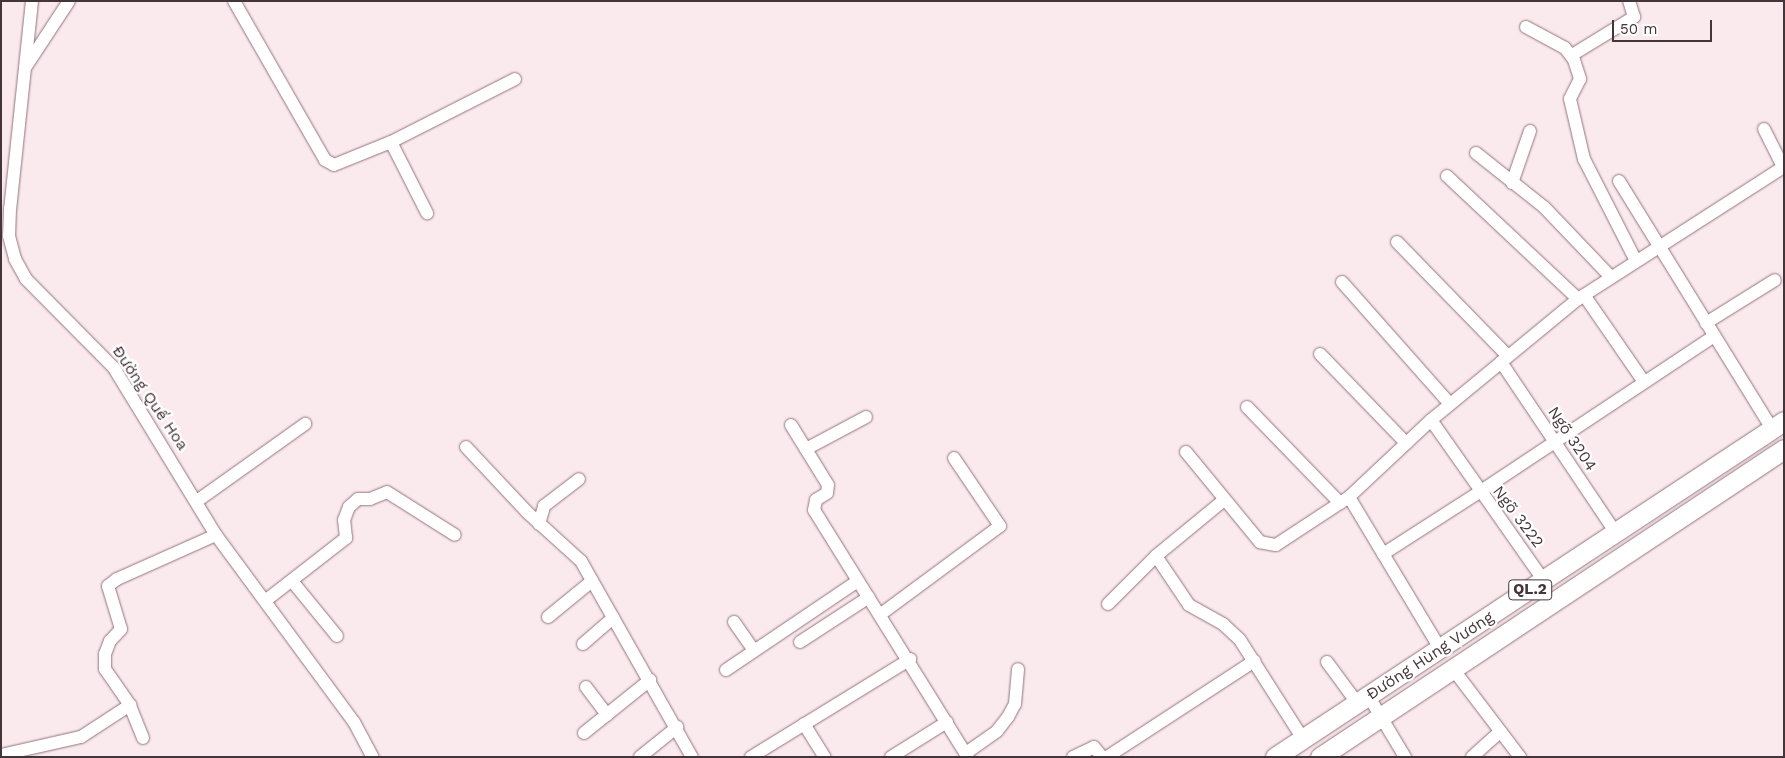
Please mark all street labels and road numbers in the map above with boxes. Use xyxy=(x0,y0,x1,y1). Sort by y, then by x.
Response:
street label: Đường Quế Hoa xyxy=(108,342,192,454)
street label: Ngõ 3204 xyxy=(1543,403,1601,475)
street label: Ngõ 3222 xyxy=(1489,482,1547,552)
road number: QL.2 xyxy=(1508,578,1552,602)
street label: Đường Hùng Vương xyxy=(1363,608,1497,704)

